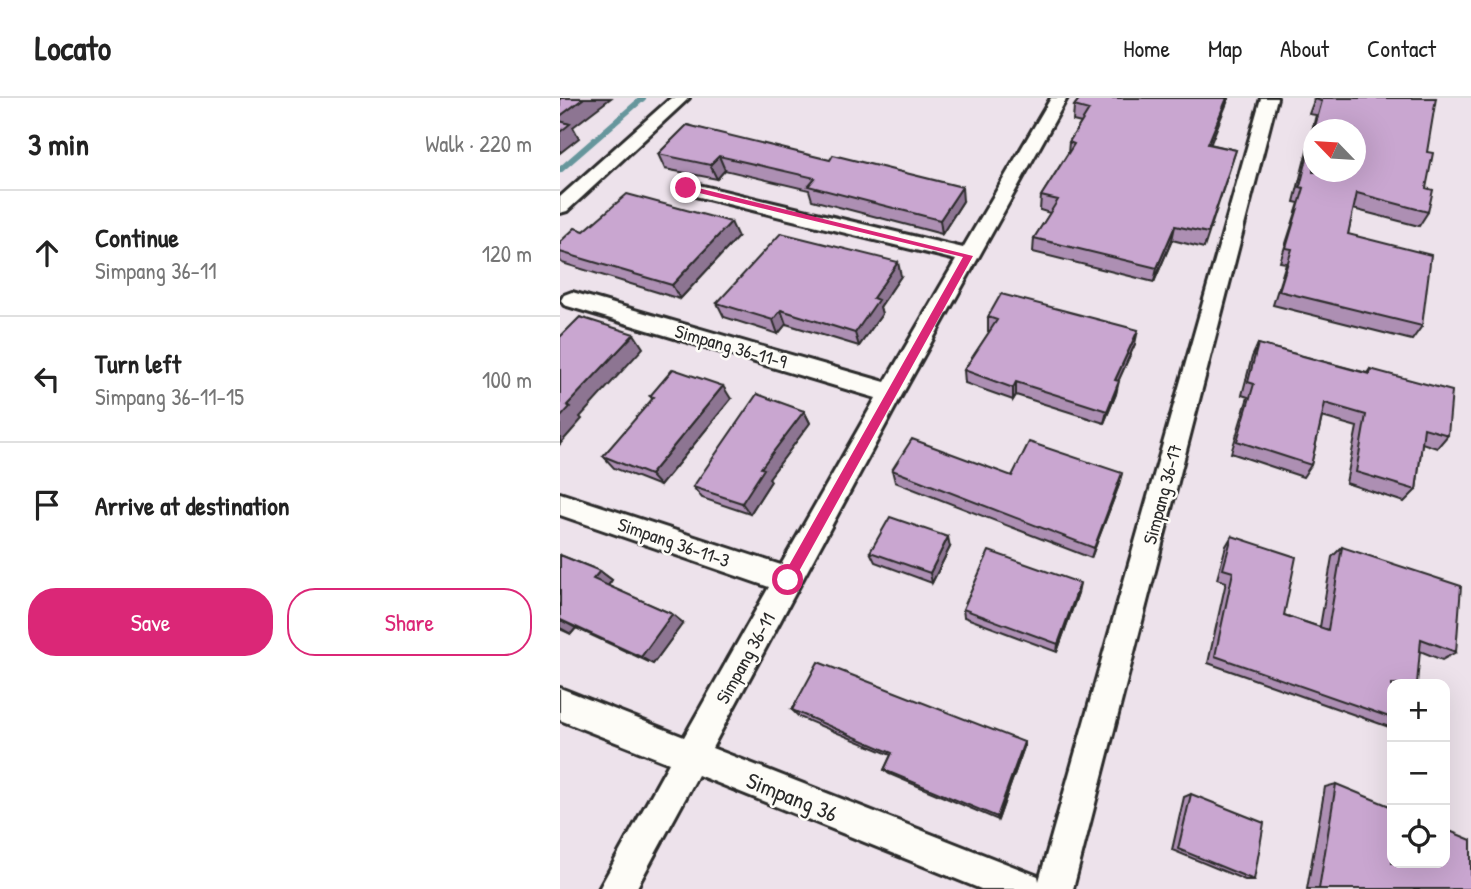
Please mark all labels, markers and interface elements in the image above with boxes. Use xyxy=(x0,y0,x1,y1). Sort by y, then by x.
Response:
text: Locato xyxy=(35,26,111,70)
text: Home xyxy=(1123,32,1170,64)
text: Map xyxy=(1208,32,1242,64)
text: About xyxy=(1280,32,1329,64)
text: Contact xyxy=(1367,32,1436,64)
north arrow xyxy=(1303,119,1366,182)
text: 3 min xyxy=(28,124,89,164)
text: Walk · 220 m xyxy=(425,128,532,159)
route end xyxy=(670,172,701,203)
text: Continue xyxy=(95,220,179,255)
icon: ahead xyxy=(28,234,66,272)
text: 120 m xyxy=(482,238,532,269)
text: Simpang 36-11 xyxy=(95,255,217,286)
street label: Simpang 36-11-9 xyxy=(672,318,790,374)
text: Turn left xyxy=(95,346,181,381)
icon: left xyxy=(28,360,66,398)
text: 100 m xyxy=(482,364,532,395)
text: Simpang 36-11-15 xyxy=(95,381,244,412)
street label: Simpang 36-17 xyxy=(1136,441,1188,547)
icon: arrive xyxy=(28,486,66,524)
text: Arrive at destination xyxy=(95,488,290,523)
street label: Simpang 36-11-3 xyxy=(615,511,733,573)
route start xyxy=(772,564,803,595)
button: Save xyxy=(28,588,273,656)
button: Share xyxy=(287,588,532,656)
street label: Simpang 36-11 xyxy=(709,608,781,708)
map controls xyxy=(1387,679,1450,868)
button: + xyxy=(1387,679,1450,742)
button: − xyxy=(1387,742,1450,805)
street label: Simpang 36 xyxy=(742,764,842,829)
button: locate xyxy=(1387,805,1450,868)

